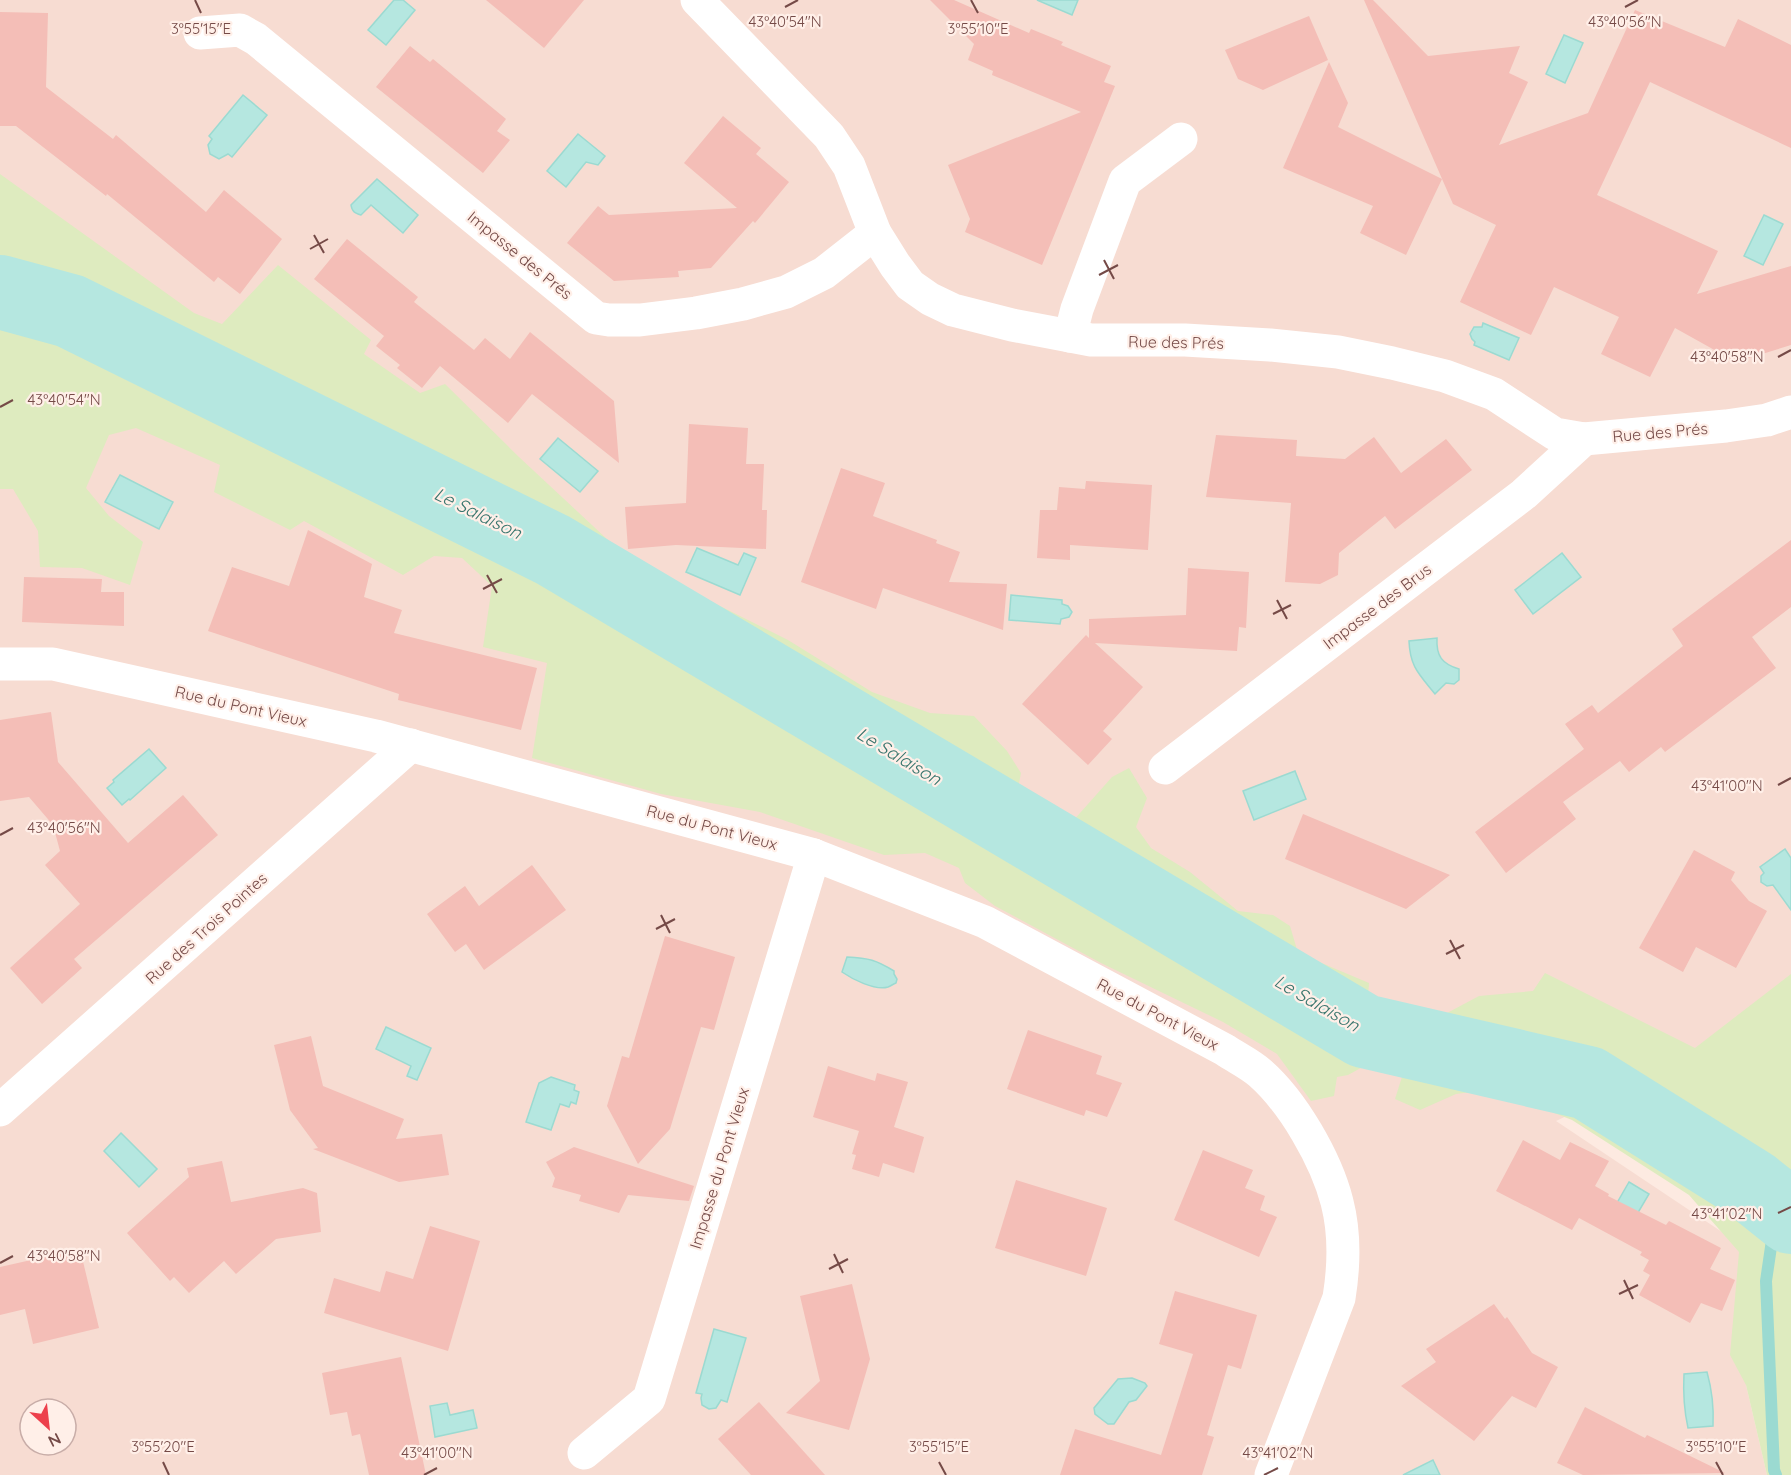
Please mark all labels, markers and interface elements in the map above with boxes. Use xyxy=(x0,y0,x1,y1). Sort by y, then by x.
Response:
text: 43°40'54"N xyxy=(748,12,822,31)
text: 43°40'56"N xyxy=(1588,12,1662,31)
text: 3°55'15"E xyxy=(171,19,231,38)
text: 3°55'10"E xyxy=(948,19,1008,38)
street label: Impasse des Prés xyxy=(464,207,576,303)
street label: Rue des Prés xyxy=(1128,331,1224,353)
text: 43°40'58"N xyxy=(1690,347,1764,366)
text: 43°40'54"N xyxy=(27,390,101,409)
street label: Rue des Prés xyxy=(1612,418,1708,446)
water label: Le Salaison xyxy=(431,482,526,544)
street label: Impasse des Brus xyxy=(1319,559,1435,653)
street label: Rue du Pont Vieux xyxy=(173,681,309,731)
water label: Le Salaison xyxy=(853,722,946,790)
text: 43°41'00"N xyxy=(1691,776,1763,795)
street label: Rue du Pont Vieux xyxy=(644,800,780,854)
text: 43°40'56"N xyxy=(27,818,101,837)
street label: Rue des Trois Pointes xyxy=(141,868,271,988)
water label: Le Salaison xyxy=(1270,969,1364,1037)
street label: Rue du Pont Vieux xyxy=(1094,974,1222,1055)
street label: Impasse du Pont Vieux xyxy=(685,1085,753,1251)
text: 43°41'02"N xyxy=(1692,1204,1762,1223)
text: 43°40'58"N xyxy=(27,1246,101,1265)
north arrow xyxy=(18,1397,78,1457)
text: N xyxy=(45,1429,65,1452)
text: 3°55'20"E xyxy=(131,1437,195,1456)
text: 3°55'15"E xyxy=(909,1437,969,1456)
text: 3°55'10"E xyxy=(1686,1437,1746,1456)
text: 43°41'00"N xyxy=(401,1443,473,1462)
text: 43°41'02"N xyxy=(1243,1443,1313,1462)

